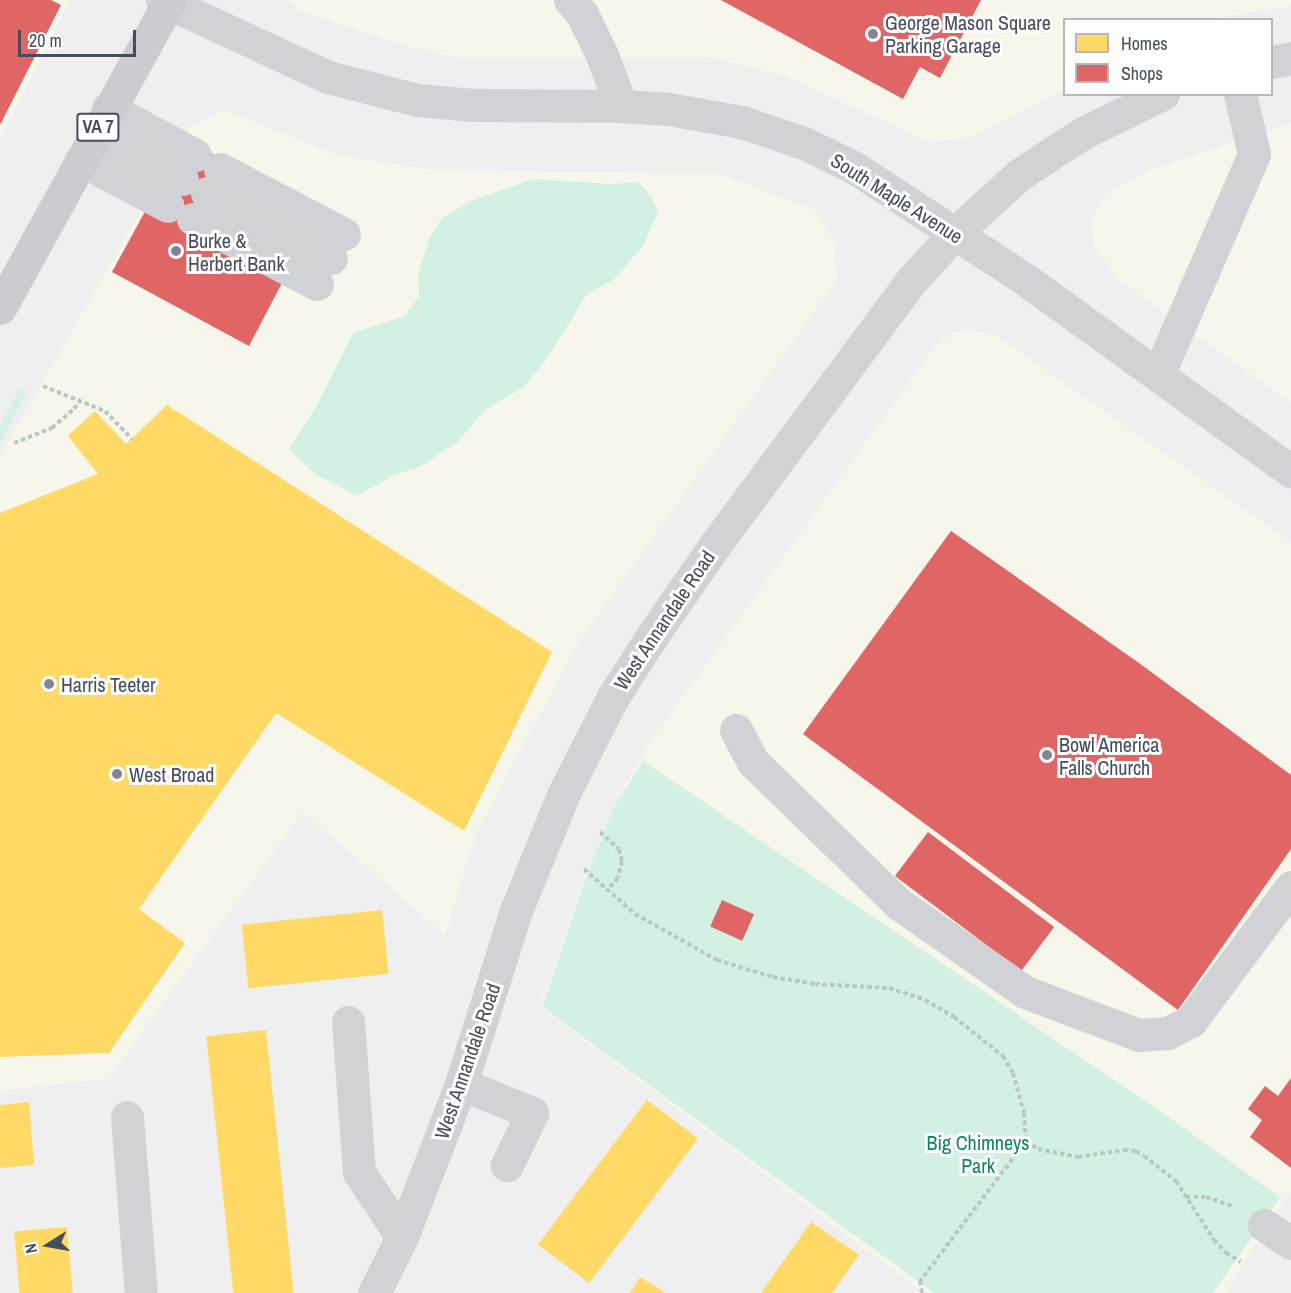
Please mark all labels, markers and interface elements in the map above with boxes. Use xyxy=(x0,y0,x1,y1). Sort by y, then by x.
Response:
place label: George Mason Square Parking Garage xyxy=(885,11,1051,58)
scale bar xyxy=(21,18,140,56)
legend xyxy=(1063,18,1273,96)
marker: George Mason Square Parking Garage xyxy=(866,27,880,41)
text: 20 m xyxy=(29,28,62,53)
text: Homes xyxy=(1121,31,1168,56)
text: Shops xyxy=(1121,61,1163,86)
road number: VA 7 xyxy=(76,112,120,142)
street label: South Maple Avenue xyxy=(826,148,968,248)
place label: Burke & Herbert Bank xyxy=(188,228,285,275)
marker: Burke & Herbert Bank xyxy=(169,244,183,258)
street label: West Annandale Road xyxy=(608,545,720,695)
place label: Harris Teeter xyxy=(61,672,156,696)
marker: Harris Teeter xyxy=(42,677,56,691)
place label: Bowl America Falls Church xyxy=(1059,732,1160,779)
marker: Bowl America Falls Church xyxy=(1040,748,1054,762)
place label: West Broad xyxy=(129,762,214,786)
marker: West Broad xyxy=(110,767,124,781)
street label: West Annandale Road xyxy=(429,980,505,1142)
park label: Big Chimneys Park xyxy=(927,1131,1029,1178)
north arrow xyxy=(18,1215,78,1275)
text: N xyxy=(19,1242,42,1255)

